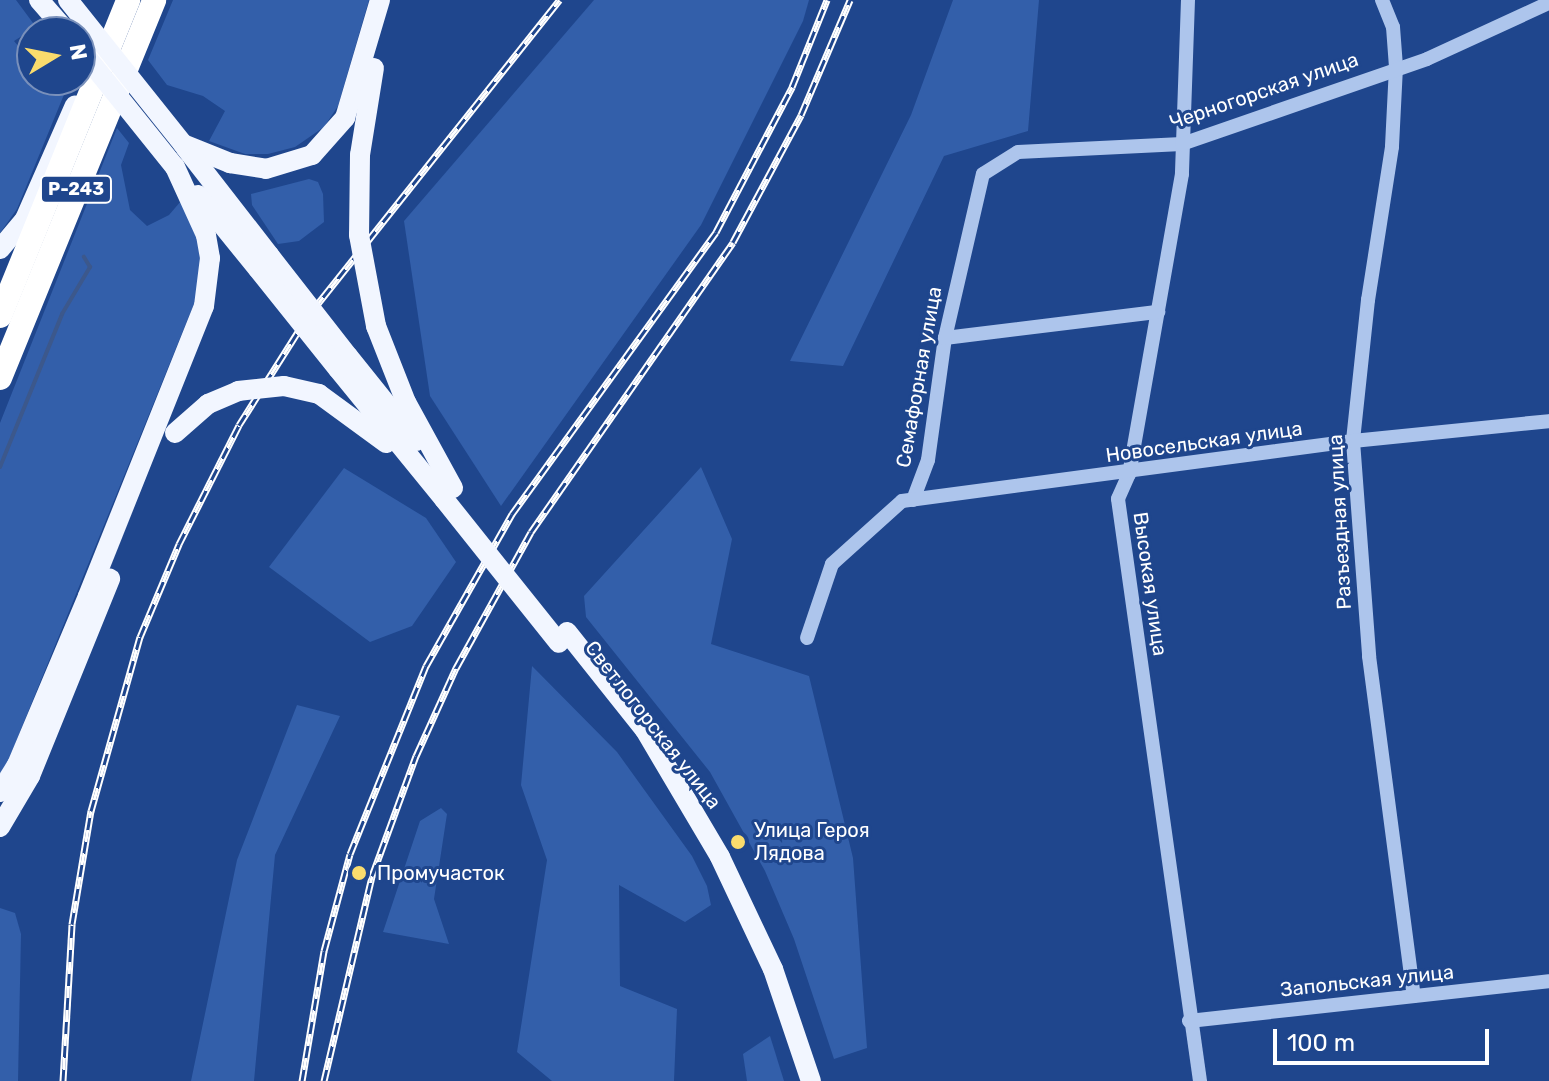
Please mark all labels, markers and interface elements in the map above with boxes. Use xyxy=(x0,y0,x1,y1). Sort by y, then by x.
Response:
north arrow xyxy=(16,16,96,96)
text: N xyxy=(63,42,93,62)
street label: Черногорская улица xyxy=(1167,47,1361,135)
road number: Р-243 xyxy=(38,175,114,203)
street label: Семафорная улица xyxy=(891,285,947,469)
street label: Новосельская улица xyxy=(1104,416,1304,468)
street label: Разъездная улица xyxy=(1323,434,1357,610)
street label: Высокая улица xyxy=(1128,510,1172,658)
street label: Светлогорская улица xyxy=(580,636,726,814)
place label: Улица Героя Лядова xyxy=(754,818,870,865)
marker: Улица Героя Лядова xyxy=(729,833,747,851)
place label: Промучасток xyxy=(377,861,505,885)
marker: Промучасток xyxy=(348,862,370,884)
street label: Запольская улица xyxy=(1279,960,1455,1002)
scale bar xyxy=(1277,1013,1493,1063)
text: 100 m xyxy=(1287,1029,1355,1057)

